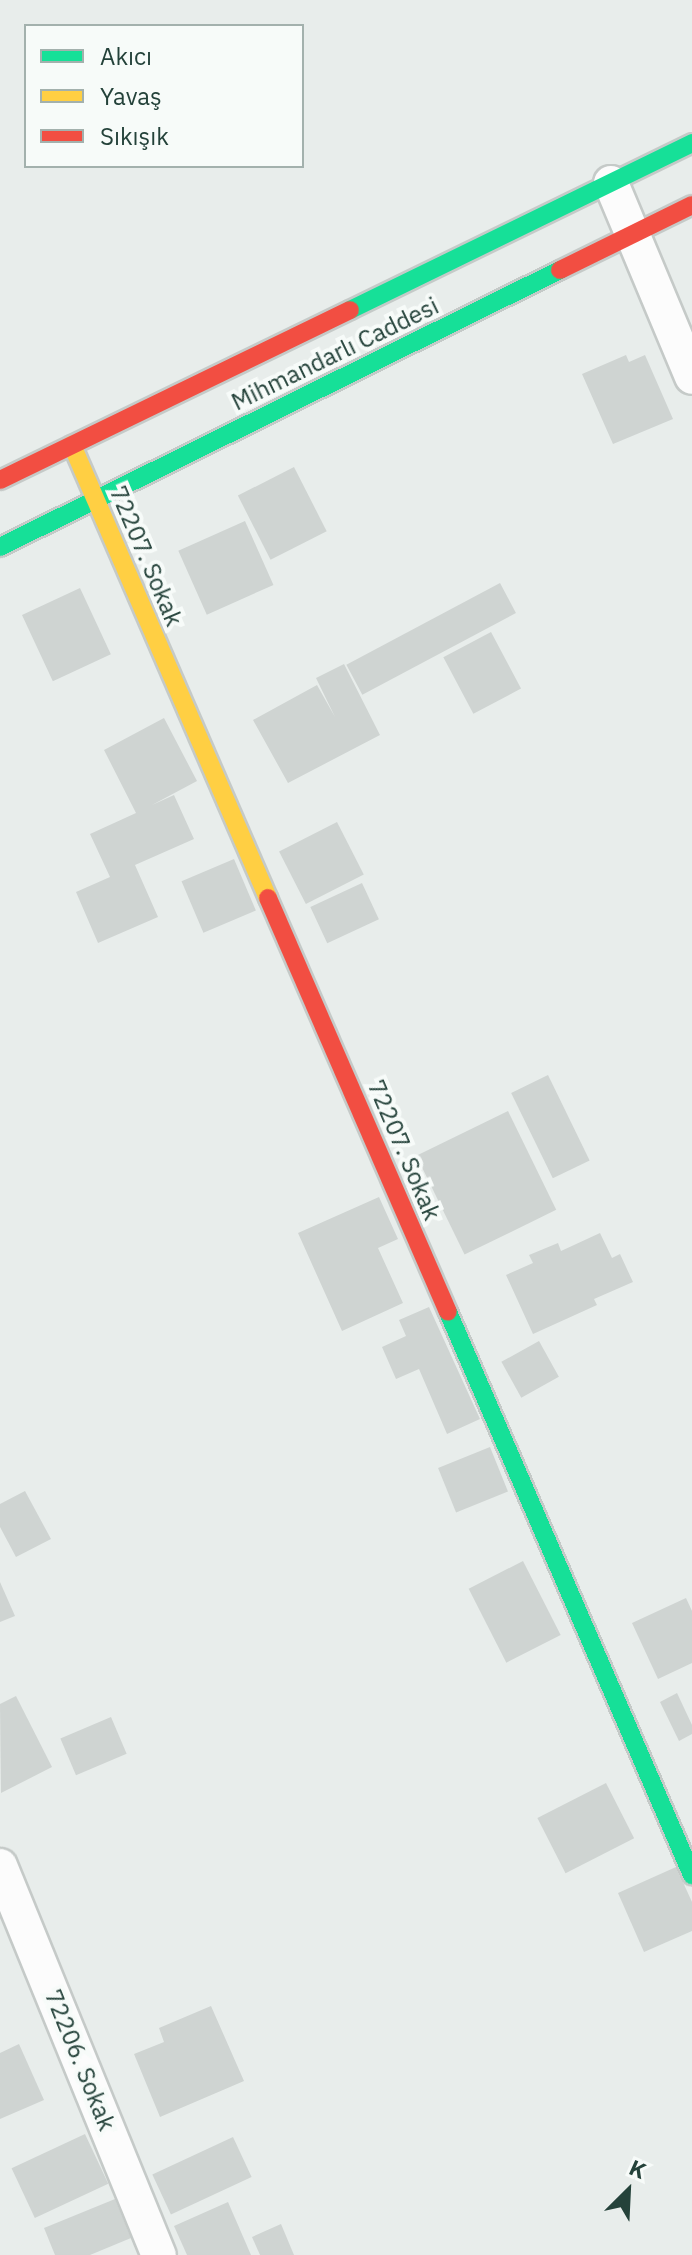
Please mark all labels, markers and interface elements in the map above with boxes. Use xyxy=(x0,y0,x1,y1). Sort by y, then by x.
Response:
legend xyxy=(24,24,304,168)
text: Akıcı xyxy=(100,40,152,72)
text: Yavaş xyxy=(100,80,162,112)
text: Sıkışık xyxy=(100,120,169,152)
street label: Mihmandarlı Caddesi xyxy=(227,291,443,417)
street label: 72207. Sokak xyxy=(104,482,188,630)
street label: 72207. Sokak xyxy=(362,1076,446,1224)
street label: 72206. Sokak xyxy=(39,1985,121,2135)
north arrow xyxy=(588,2151,668,2231)
text: K xyxy=(625,2152,651,2185)

